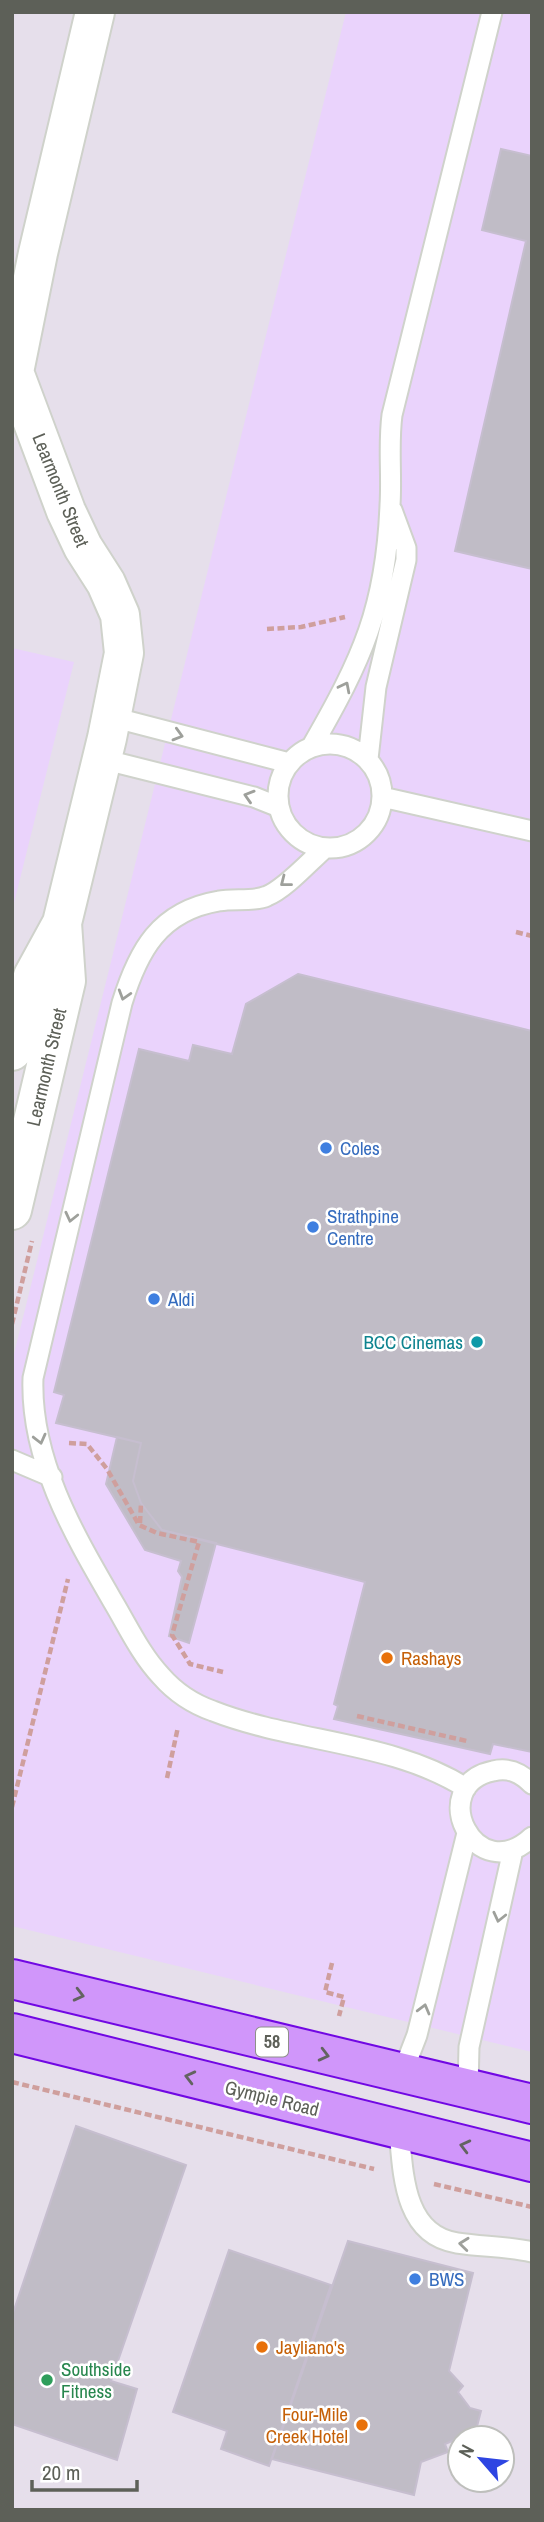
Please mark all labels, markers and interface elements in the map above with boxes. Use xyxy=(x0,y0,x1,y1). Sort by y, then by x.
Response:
street label: Learmonth Street xyxy=(26,429,96,551)
one-way arrow xyxy=(337,682,351,694)
one-way arrow xyxy=(172,727,184,741)
one-way arrow xyxy=(243,790,256,804)
one-way arrow xyxy=(281,874,293,887)
one-way arrow xyxy=(118,989,133,1001)
street label: Learmonth Street xyxy=(20,1005,72,1129)
place label: Coles xyxy=(340,1135,380,1161)
marker: Coles xyxy=(318,1140,334,1156)
place label: Strathpine Centre xyxy=(327,1203,399,1251)
one-way arrow xyxy=(65,1210,80,1222)
marker: Strathpine Centre xyxy=(305,1219,321,1235)
place label: Aldi xyxy=(167,1286,195,1312)
marker: Aldi xyxy=(146,1291,162,1307)
place label: BCC Cinemas xyxy=(363,1329,463,1355)
marker: BCC Cinemas xyxy=(469,1334,485,1350)
one-way arrow xyxy=(32,1433,46,1445)
place label: Rashays xyxy=(401,1645,462,1671)
marker: Rashays xyxy=(379,1650,395,1666)
one-way arrow xyxy=(493,1911,507,1923)
one-way arrow xyxy=(72,1987,84,2001)
one-way arrow xyxy=(416,2003,430,2015)
road number: 58 xyxy=(256,2028,288,2056)
one-way arrow xyxy=(317,2046,329,2061)
one-way arrow xyxy=(184,2071,196,2085)
street label: Gympie Road xyxy=(222,2074,322,2122)
one-way arrow xyxy=(460,2139,472,2154)
one-way arrow xyxy=(458,2236,470,2251)
place label: BWS xyxy=(429,2266,465,2292)
marker: BWS xyxy=(407,2271,423,2287)
place label: Jayliano's xyxy=(276,2334,345,2360)
marker: Jayliano's xyxy=(254,2339,270,2355)
place label: Southside Fitness xyxy=(61,2356,131,2404)
marker: Southside Fitness xyxy=(39,2372,55,2388)
place label: Four-Mile Creek Hotel xyxy=(266,2401,348,2449)
marker: Four-Mile Creek Hotel xyxy=(354,2417,370,2433)
north arrow xyxy=(446,2424,516,2494)
text: N xyxy=(452,2440,480,2462)
scale bar xyxy=(32,2448,136,2492)
text: 20 m xyxy=(42,2458,80,2487)

